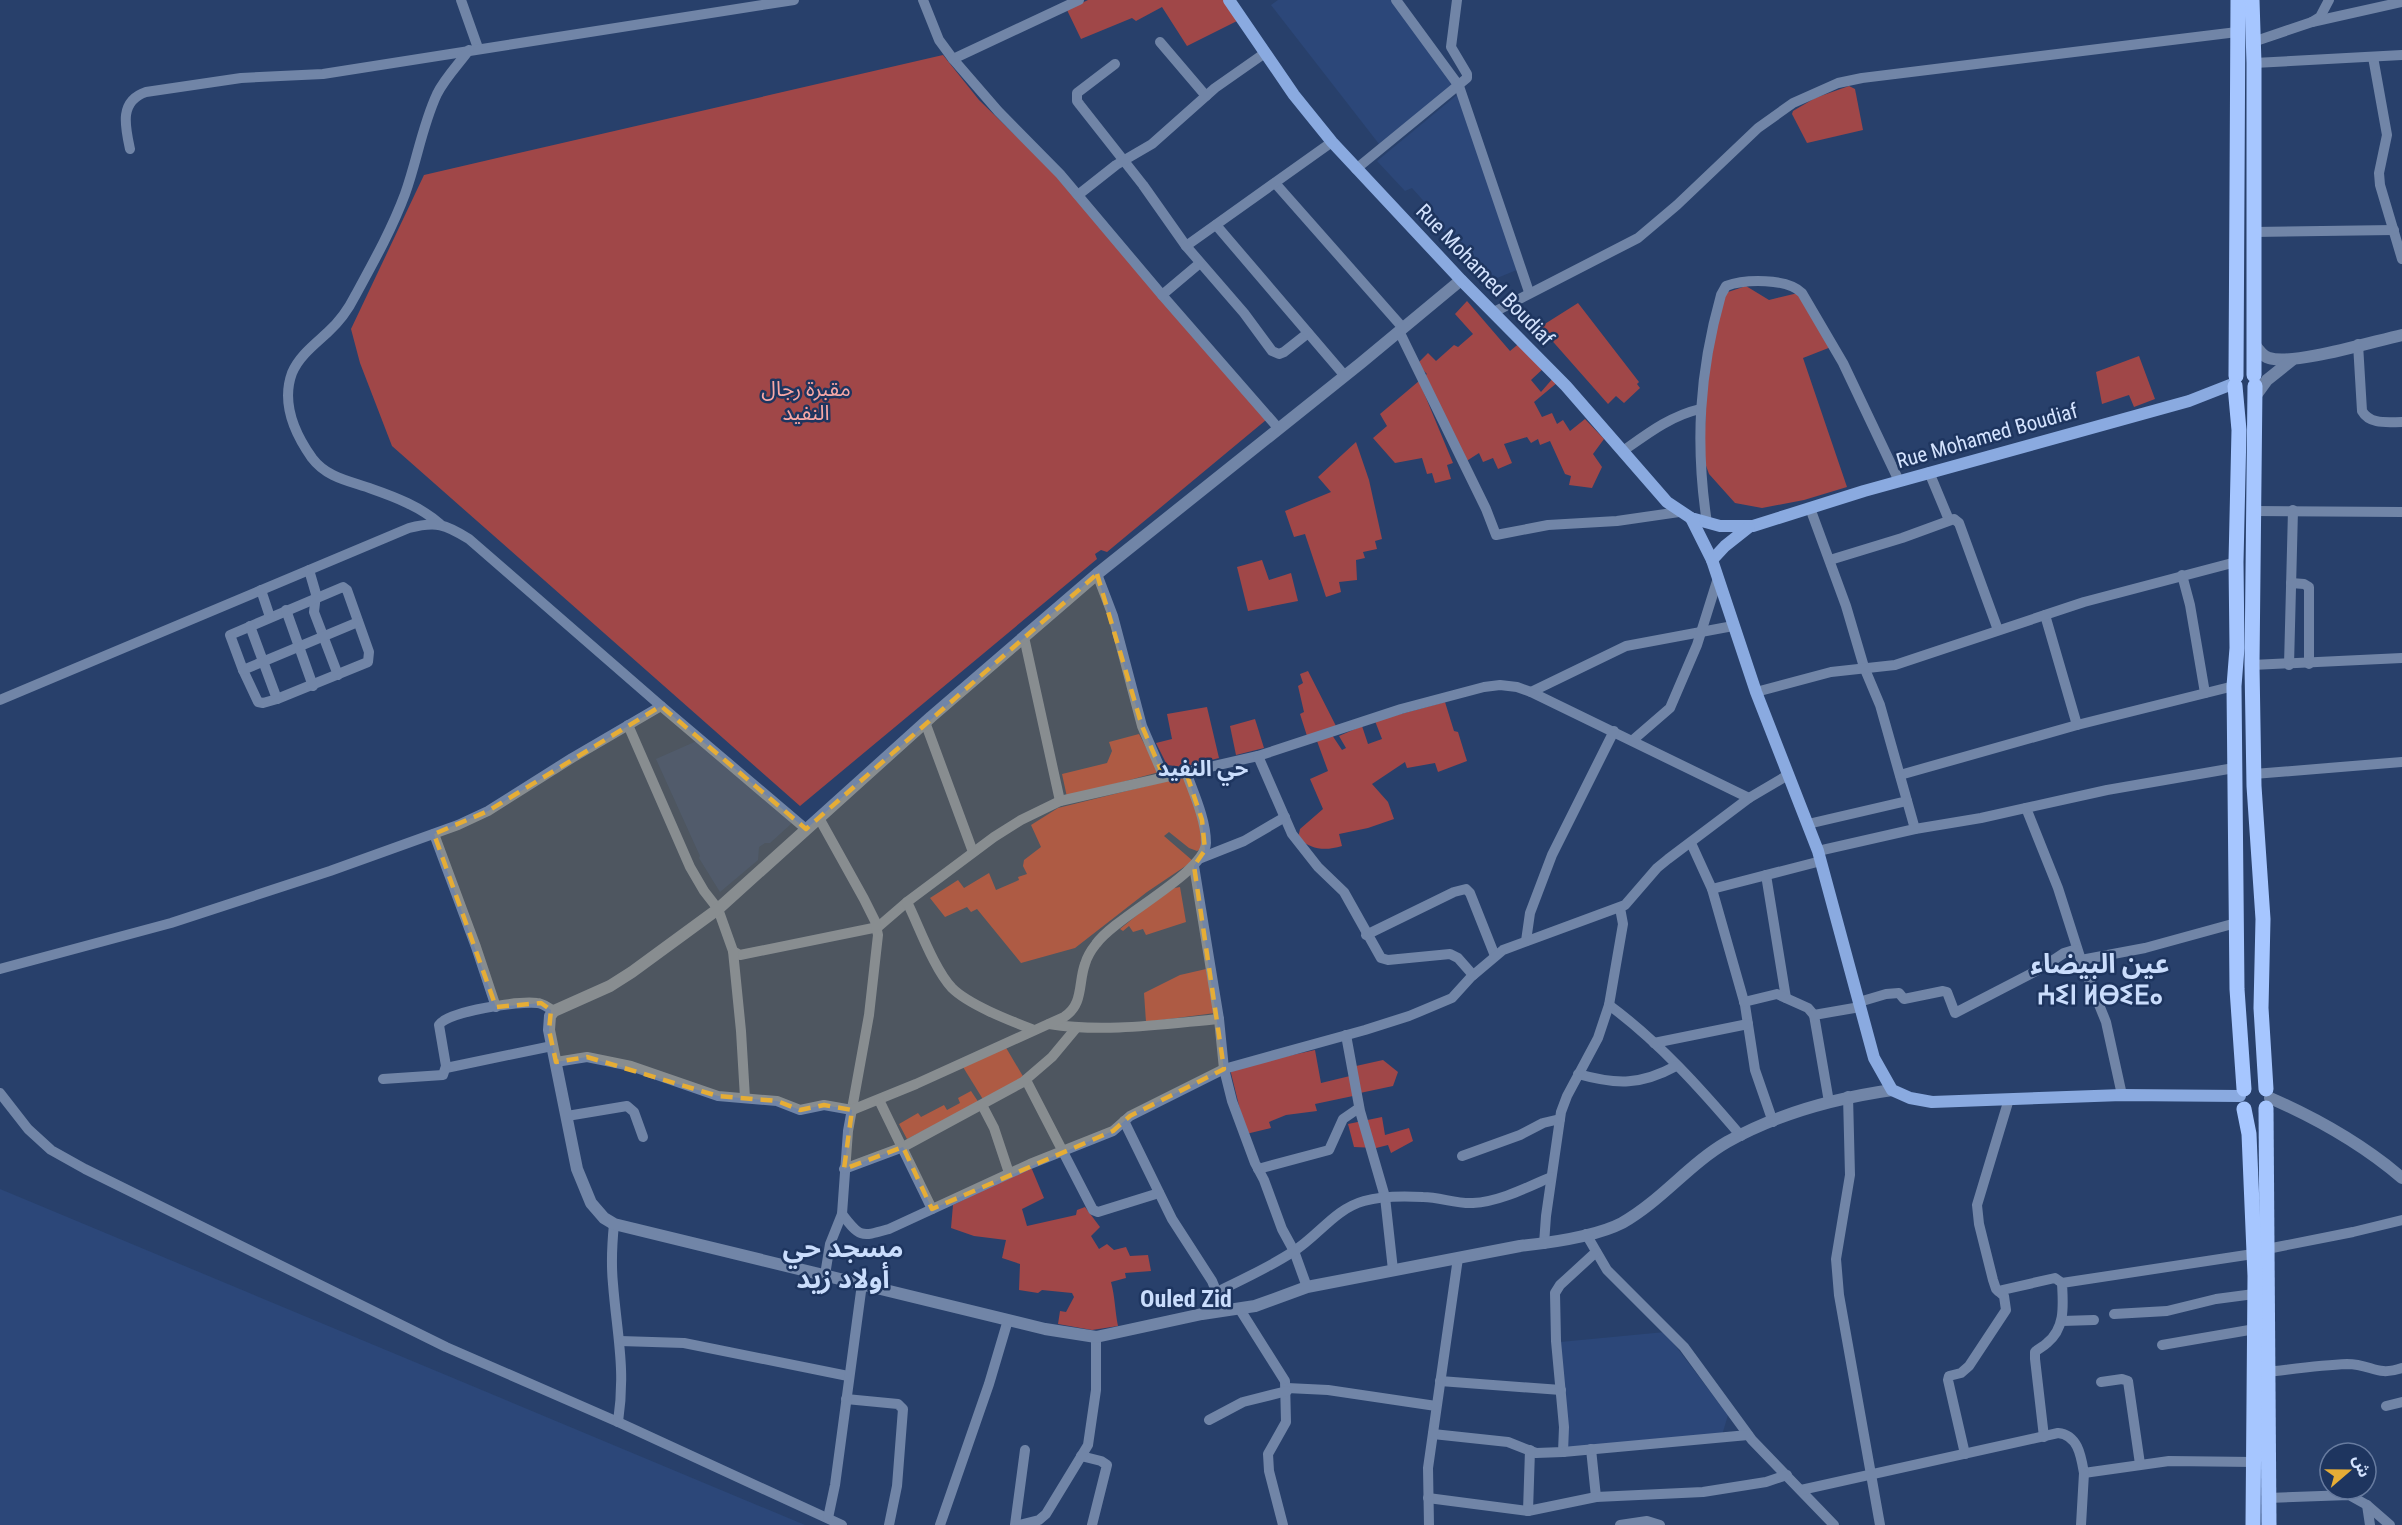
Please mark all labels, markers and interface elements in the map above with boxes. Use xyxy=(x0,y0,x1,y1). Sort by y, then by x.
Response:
street label: Rue Mohamed Boudiaf xyxy=(1411,199,1559,351)
park label: مقبرة رجال النفيد xyxy=(761,377,851,425)
street label: Rue Mohamed Boudiaf xyxy=(1894,399,2081,473)
district label: حي النفيد xyxy=(1158,756,1249,786)
district label: عين البيضاء ⵄⵉⵏ ⵍⴱⵉⴹⴰ xyxy=(2030,948,2170,1011)
district label: مسجد حي أولاد زيد xyxy=(782,1232,904,1295)
district label: Ouled Zid xyxy=(1140,1285,1232,1313)
north arrow xyxy=(2318,1441,2378,1501)
text: ش xyxy=(2349,1452,2374,1480)

